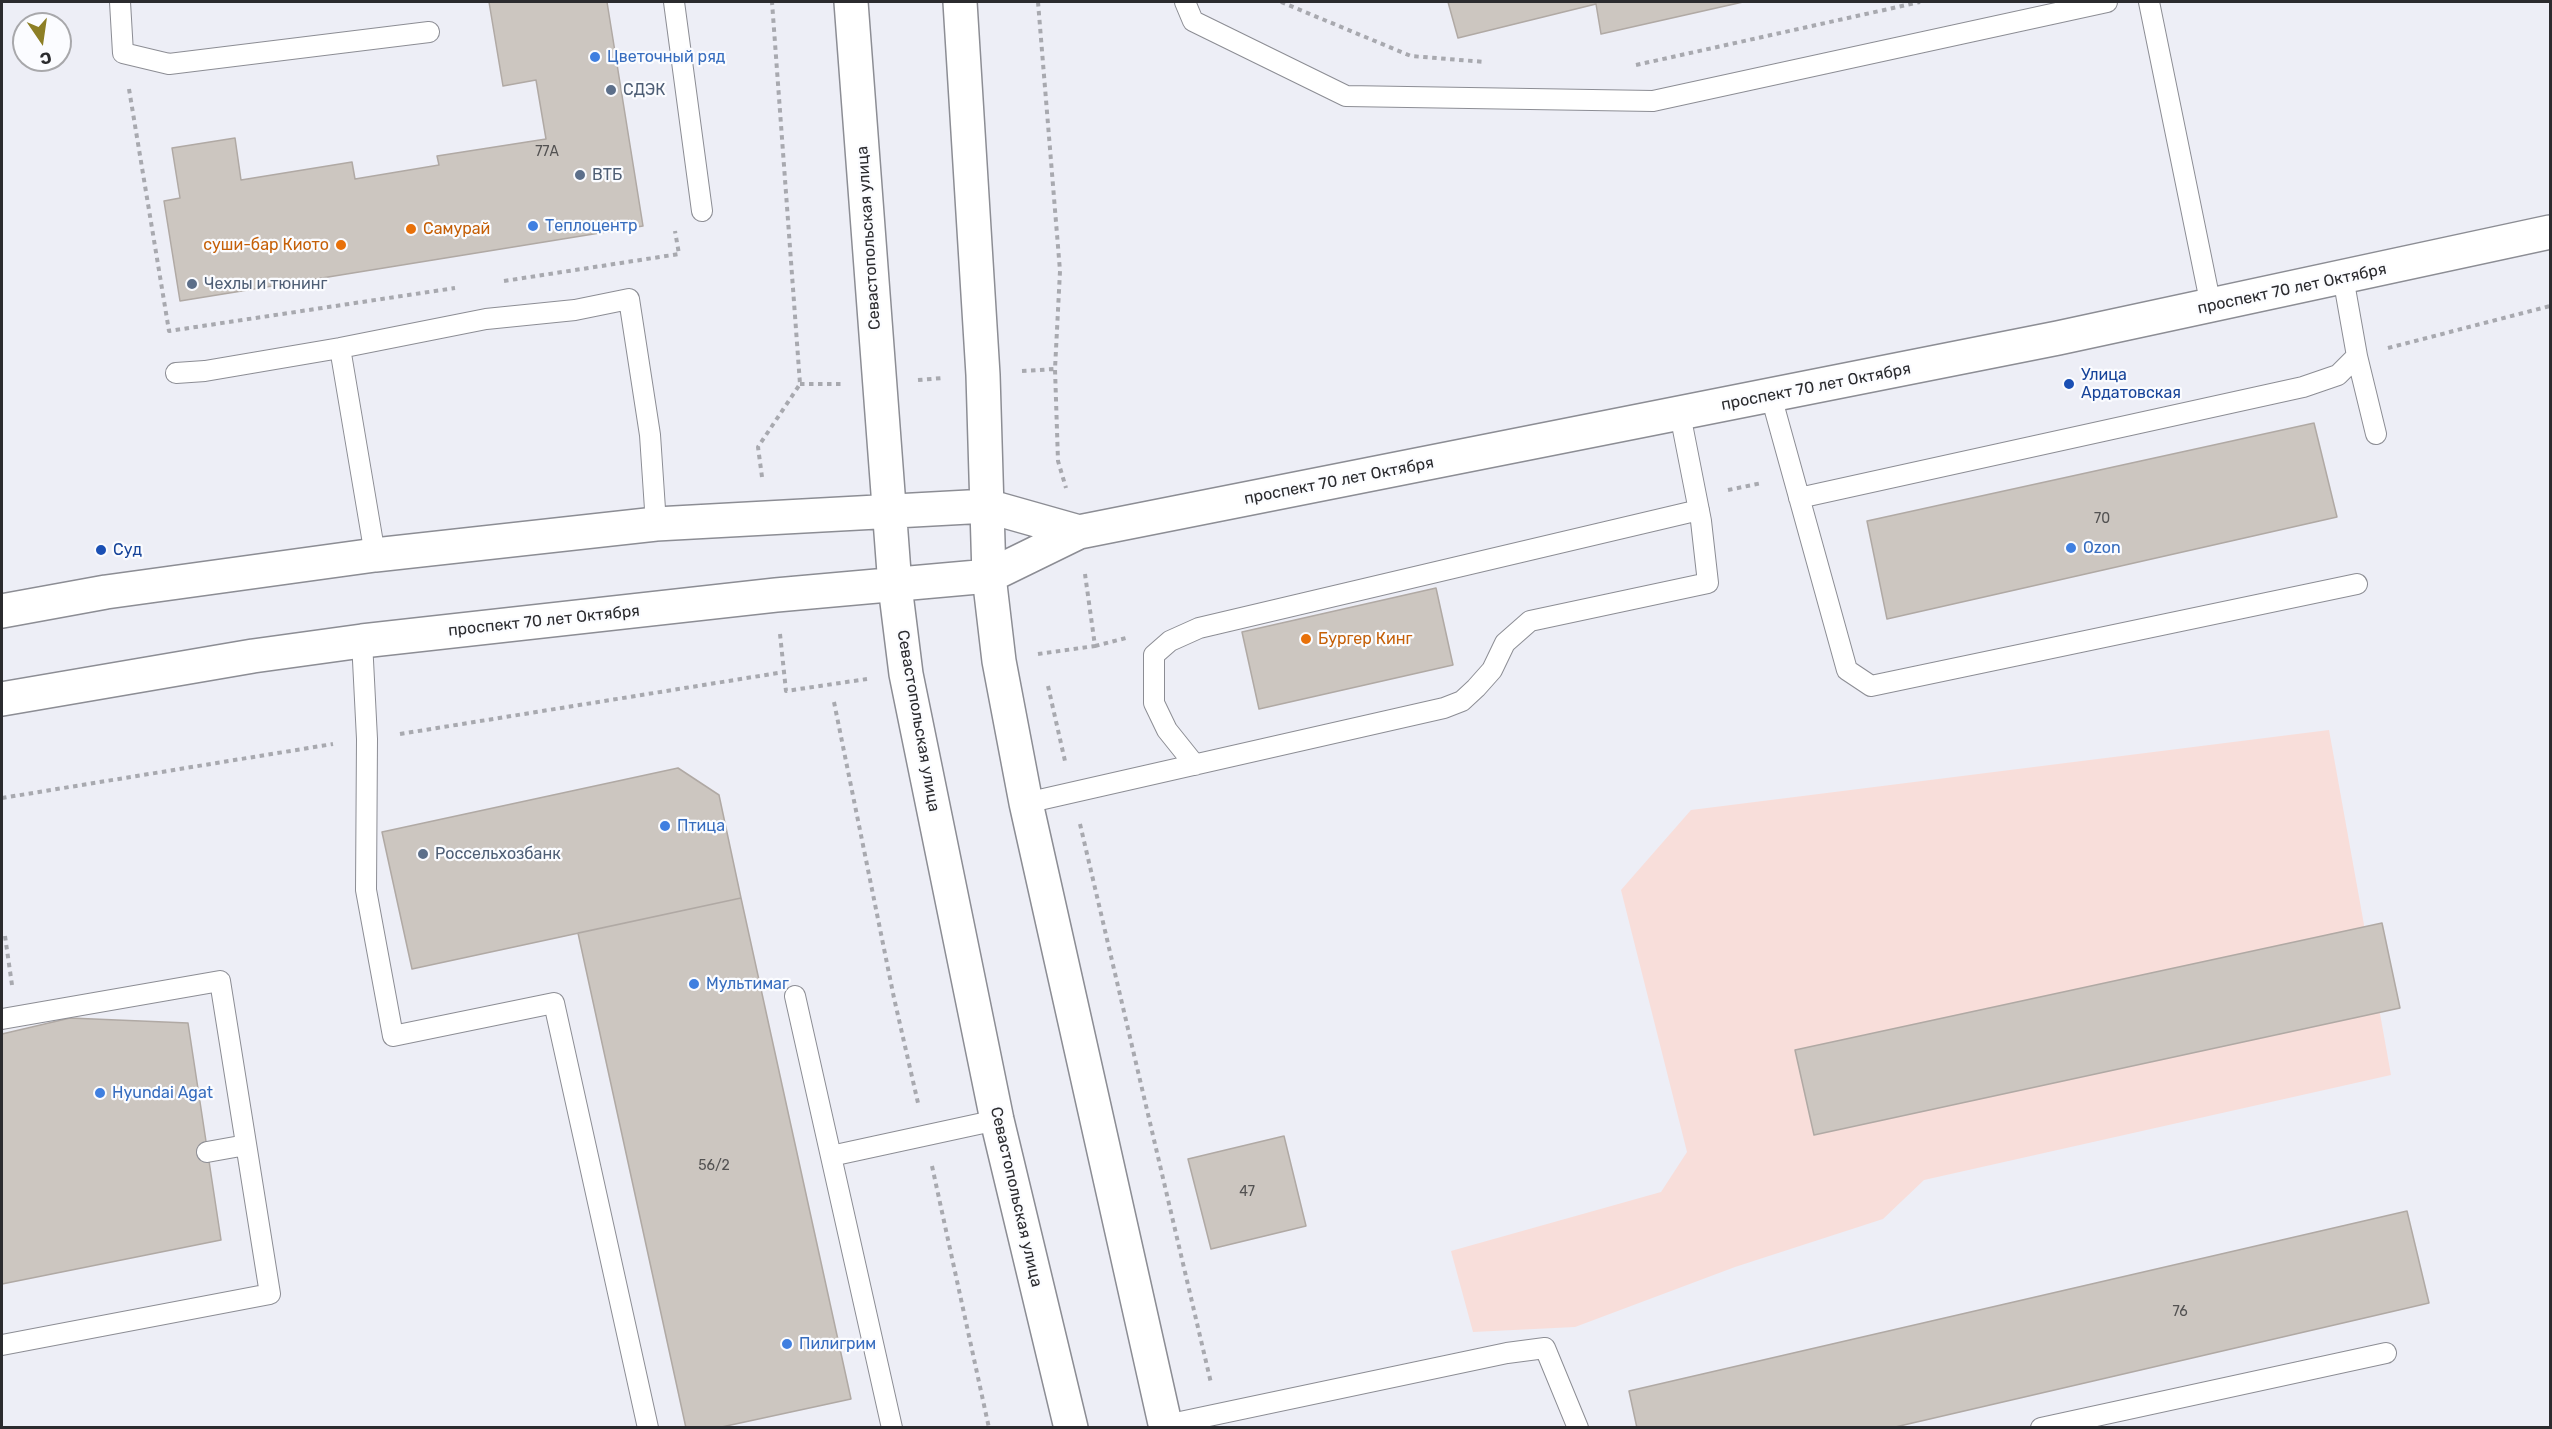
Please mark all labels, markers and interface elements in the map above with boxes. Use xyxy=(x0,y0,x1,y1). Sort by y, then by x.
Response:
north arrow xyxy=(12,12,72,72)
place label: Цветочный ряд xyxy=(607,47,725,67)
text: С xyxy=(38,48,53,69)
marker: Цветочный ряд xyxy=(588,50,602,64)
place label: СДЭК xyxy=(623,80,665,100)
marker: СДЭК xyxy=(604,83,618,97)
house number: 77А xyxy=(535,144,559,160)
street label: Севастопольская улица xyxy=(853,145,885,331)
place label: ВТБ xyxy=(592,165,622,185)
marker: ВТБ xyxy=(573,168,587,182)
place label: Теплоцентр xyxy=(545,216,637,236)
place label: Самурай xyxy=(423,219,490,239)
marker: Теплоцентр xyxy=(526,219,540,233)
marker: Самурай xyxy=(404,222,418,236)
place label: суши-бар Киото xyxy=(203,235,329,255)
marker: суши-бар Киото xyxy=(334,238,348,252)
street label: проспект 70 лет Октября xyxy=(2196,260,2388,318)
place label: Чехлы и тюнинг xyxy=(204,274,327,294)
marker: Чехлы и тюнинг xyxy=(185,277,199,291)
street label: проспект 70 лет Октября xyxy=(1720,359,1912,415)
place label: Улица Ардатовская xyxy=(2081,365,2181,403)
marker: Улица Ардатовская xyxy=(2062,377,2076,391)
street label: проспект 70 лет Октября xyxy=(1243,453,1435,509)
house number: 70 xyxy=(2094,511,2110,527)
place label: Ozon xyxy=(2083,538,2121,558)
place label: Суд xyxy=(113,540,142,560)
marker: Ozon xyxy=(2064,541,2078,555)
marker: Суд xyxy=(94,543,108,557)
street label: проспект 70 лет Октября xyxy=(447,601,641,641)
street label: Севастопольская улица xyxy=(893,629,943,813)
place label: Бургер Кинг xyxy=(1318,629,1412,649)
marker: Бургер Кинг xyxy=(1299,632,1313,646)
place label: Птица xyxy=(677,816,725,836)
marker: Птица xyxy=(658,819,672,833)
place label: Россельхозбанк xyxy=(435,844,561,864)
marker: Россельхозбанк xyxy=(416,847,430,861)
place label: Мультимаг xyxy=(706,974,789,994)
marker: Мультимаг xyxy=(687,977,701,991)
place label: Hyundai Agat xyxy=(112,1083,213,1103)
marker: Hyundai Agat xyxy=(93,1086,107,1100)
street label: Севастопольская улица xyxy=(986,1105,1046,1289)
house number: 56/2 xyxy=(698,1158,730,1174)
house number: 47 xyxy=(1239,1184,1255,1200)
house number: 76 xyxy=(2172,1304,2188,1320)
place label: Пилигрим xyxy=(799,1334,876,1354)
marker: Пилигрим xyxy=(780,1337,794,1351)

